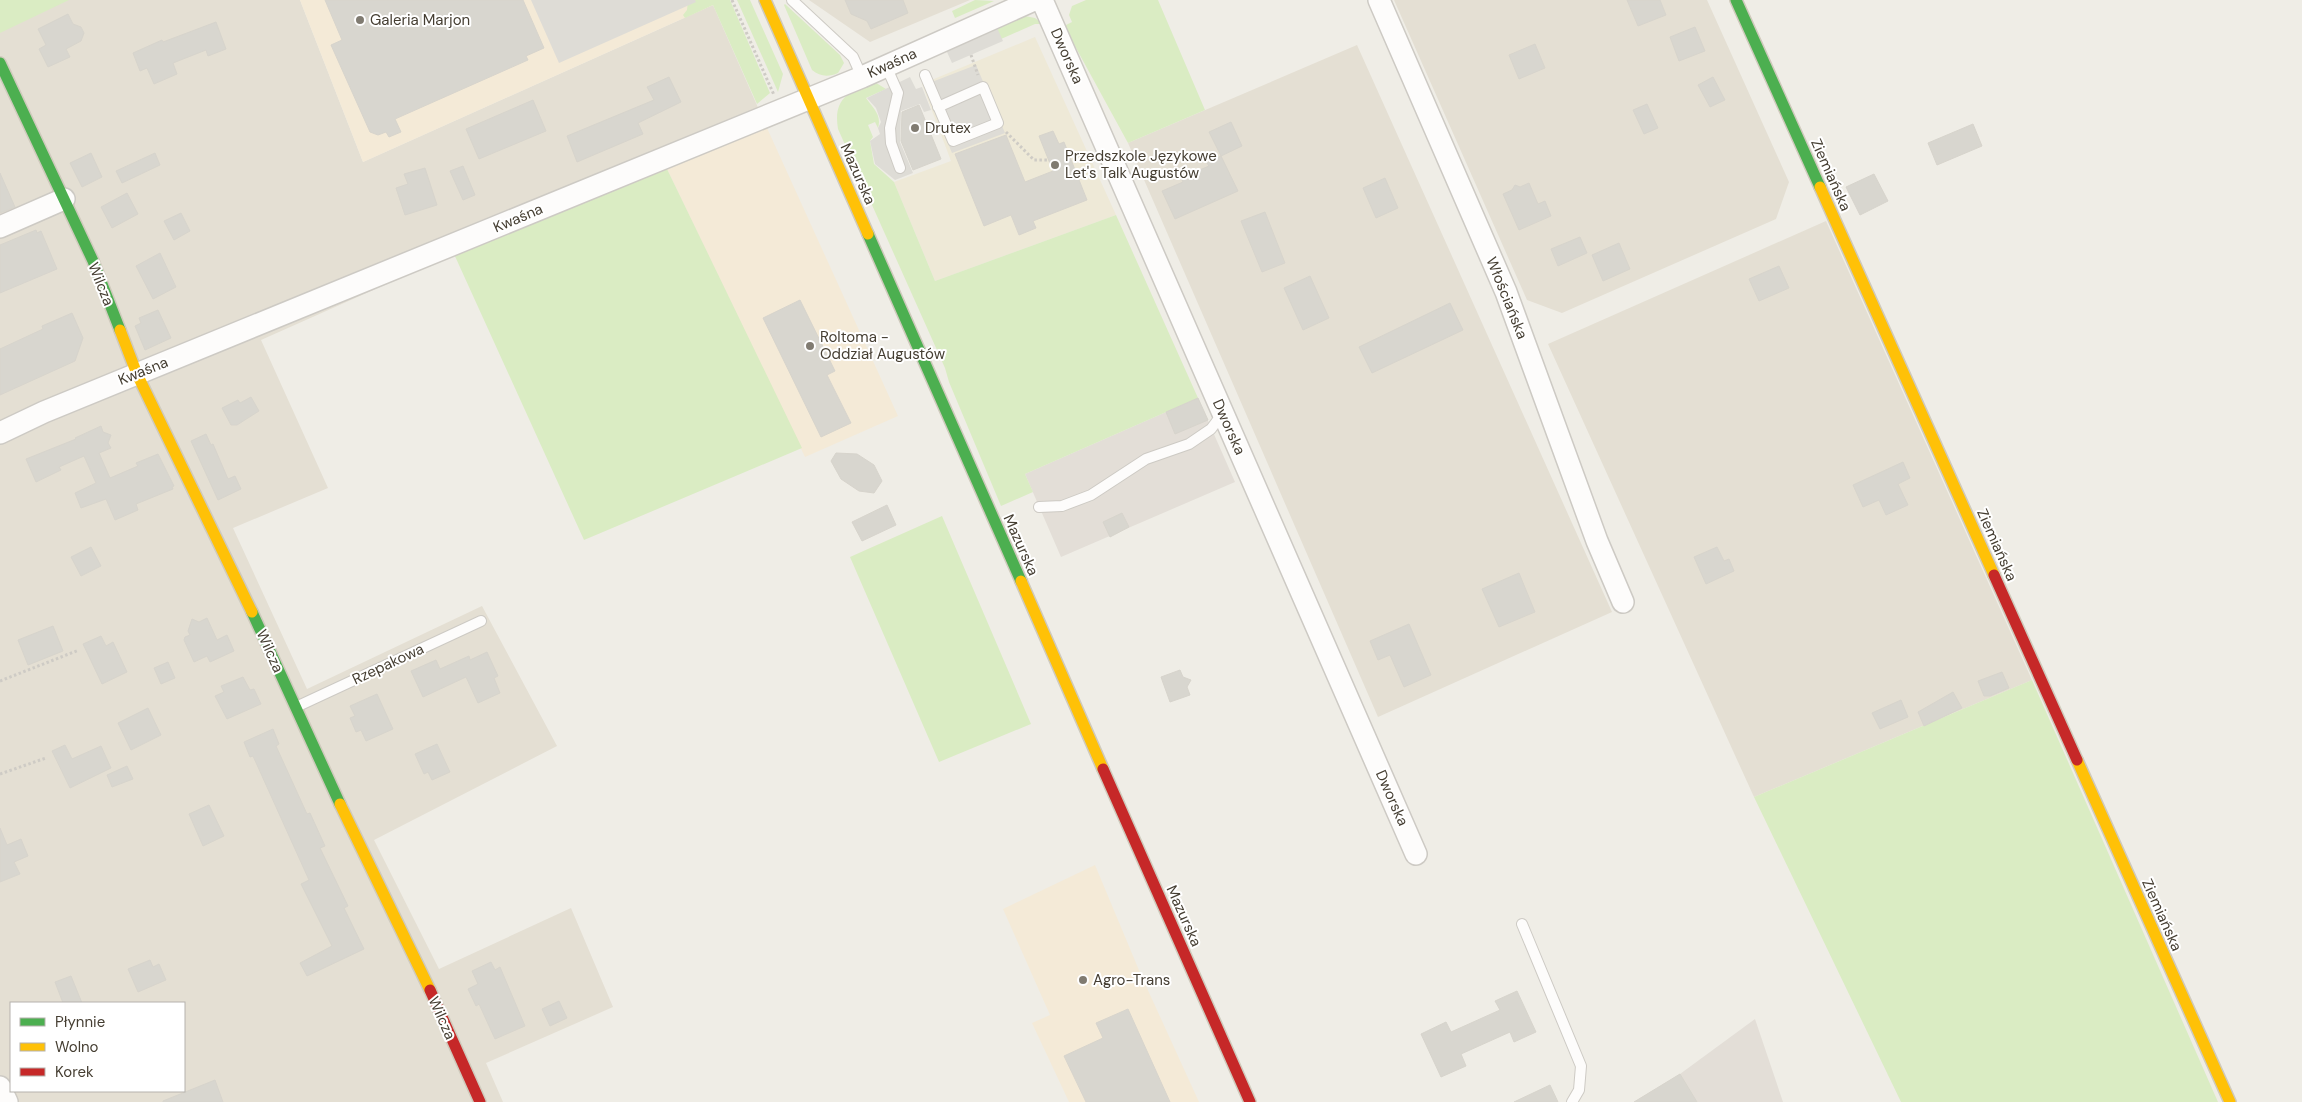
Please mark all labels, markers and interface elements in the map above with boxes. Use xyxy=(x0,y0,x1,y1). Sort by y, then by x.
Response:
place label: Galeria Marjon xyxy=(370,10,470,30)
marker: Galeria Marjon xyxy=(354,14,366,26)
street label: Dworska xyxy=(1046,25,1088,87)
street label: Kwaśna xyxy=(864,43,920,83)
place label: Drutex xyxy=(925,118,971,138)
marker: Drutex xyxy=(909,122,921,134)
street label: Ziemiańska xyxy=(1806,136,1856,214)
street label: Mazurska xyxy=(836,140,880,208)
place label: Przedszkole Językowe Let's Talk Augustów xyxy=(1065,146,1217,183)
marker: Przedszkole Językowe Let's Talk Augustów xyxy=(1049,159,1061,171)
street label: Kwaśna xyxy=(490,199,546,237)
street label: Włościańska xyxy=(1481,254,1533,342)
street label: Wilcza xyxy=(83,259,119,309)
place label: Roltoma - Oddział Augustów xyxy=(820,327,946,364)
marker: Roltoma - Oddział Augustów xyxy=(804,340,816,352)
street label: Kwaśna xyxy=(115,352,171,390)
street label: Dworska xyxy=(1208,396,1250,458)
street label: Ziemiańska xyxy=(1972,506,2022,584)
street label: Mazurska xyxy=(999,511,1043,579)
street label: Wilcza xyxy=(252,626,288,676)
street label: Rzepakowa xyxy=(349,639,427,689)
street label: Dworska xyxy=(1371,767,1413,829)
street label: Ziemiańska xyxy=(2137,876,2187,954)
street label: Mazurska xyxy=(1162,882,1206,950)
place label: Agro-Trans xyxy=(1093,970,1170,990)
marker: Agro-Trans xyxy=(1077,974,1089,986)
street label: Wilcza xyxy=(424,993,460,1043)
legend xyxy=(10,1002,185,1092)
text: Płynnie xyxy=(55,1012,105,1032)
text: Wolno xyxy=(55,1037,99,1057)
text: Korek xyxy=(55,1062,94,1082)

